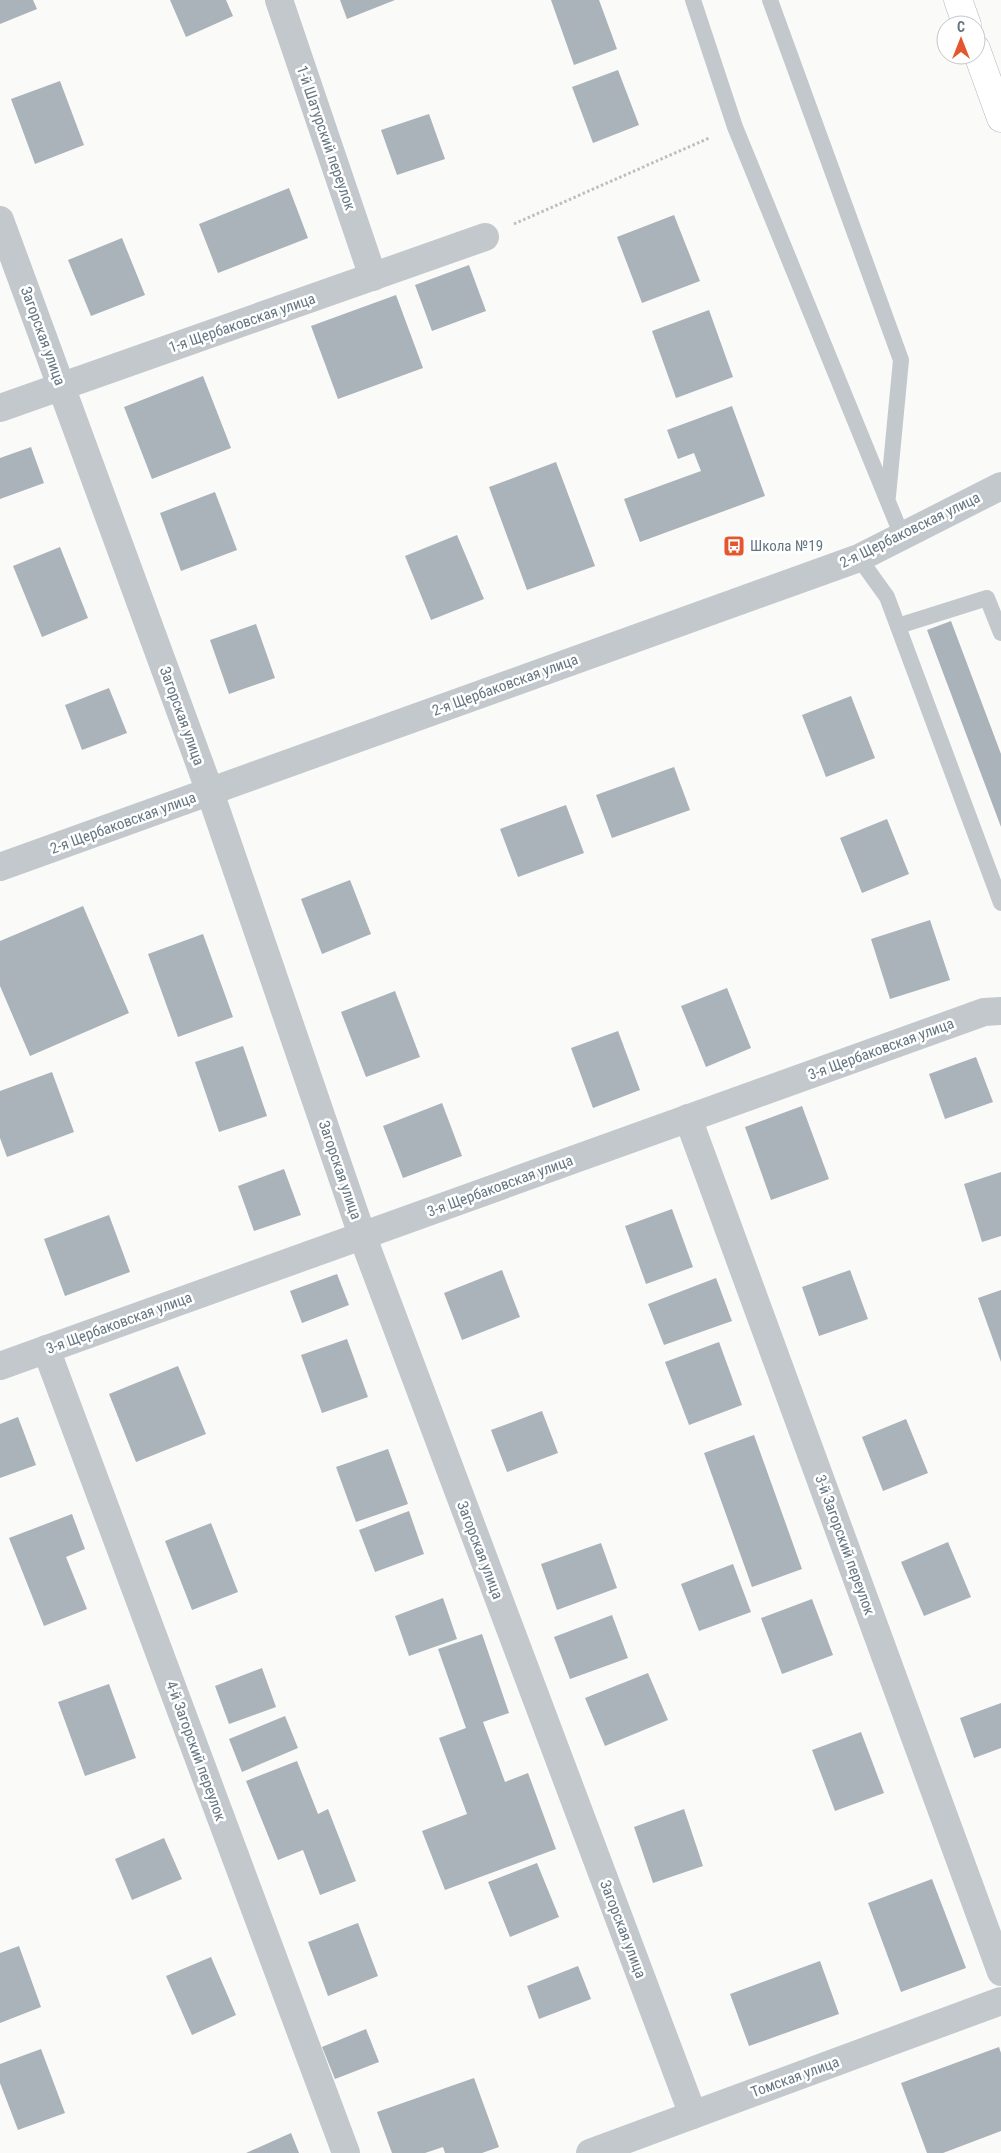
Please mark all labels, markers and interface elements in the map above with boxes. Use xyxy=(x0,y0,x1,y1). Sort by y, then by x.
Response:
north arrow xyxy=(936,15,986,65)
text: С xyxy=(957,19,965,35)
street label: 1-й Шатурский переулок xyxy=(293,63,359,213)
street label: Загорская улица xyxy=(17,284,69,388)
street label: 1-я Щербаковская улица xyxy=(166,289,318,357)
street label: 2-я Щербаковская улица xyxy=(837,488,983,572)
bus stop icon: Школа №19 xyxy=(722,534,746,558)
place label: Школа №19 xyxy=(750,537,823,555)
street label: 2-я Щербаковская улица xyxy=(430,650,580,720)
street label: Загорская улица xyxy=(156,664,208,768)
street label: 2-я Щербаковская улица xyxy=(48,788,198,858)
street label: 3-я Щербаковская улица xyxy=(806,1014,956,1084)
street label: Загорская улица xyxy=(315,1118,365,1222)
street label: 3-я Щербаковская улица xyxy=(425,1151,575,1221)
street label: 3-я Щербаковская улица xyxy=(44,1288,194,1358)
street label: 3-й Загорский переулок xyxy=(811,1473,879,1617)
street label: Загорская улица xyxy=(453,1498,507,1602)
street label: 4-й Загорский переулок xyxy=(162,1679,230,1823)
street label: Загорская улица xyxy=(596,1877,650,1981)
street label: Томская улица xyxy=(748,2053,842,2101)

